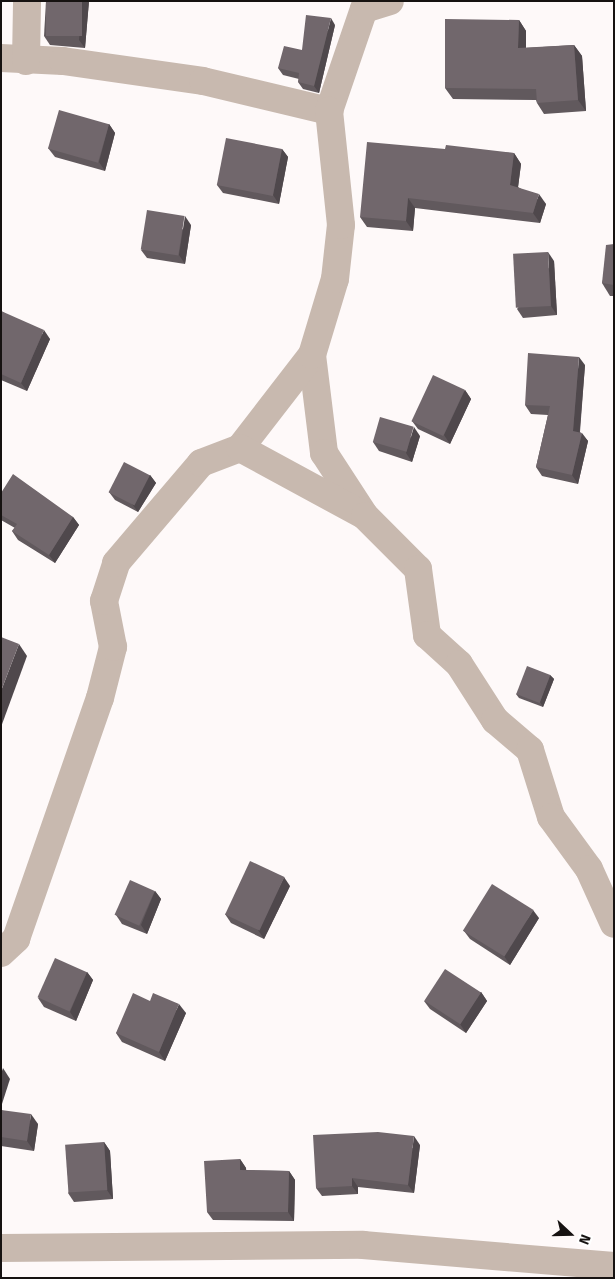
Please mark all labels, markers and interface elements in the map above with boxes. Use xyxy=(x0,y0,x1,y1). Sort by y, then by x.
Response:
north arrow xyxy=(545,1209,595,1259)
text: N xyxy=(575,1232,594,1247)

